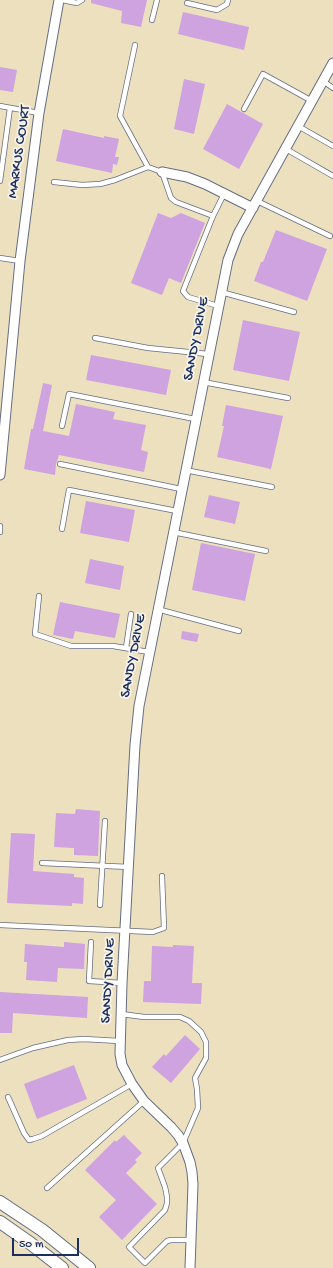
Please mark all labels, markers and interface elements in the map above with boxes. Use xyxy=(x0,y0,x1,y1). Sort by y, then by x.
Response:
street label: MARKUS COURT xyxy=(5,104,35,200)
street label: SANDY DRIVE xyxy=(180,296,214,382)
street label: SANDY DRIVE xyxy=(117,613,151,699)
street label: SANDY DRIVE xyxy=(98,938,120,1024)
scale bar xyxy=(14,1230,81,1256)
text: 50 m xyxy=(19,1238,44,1252)

